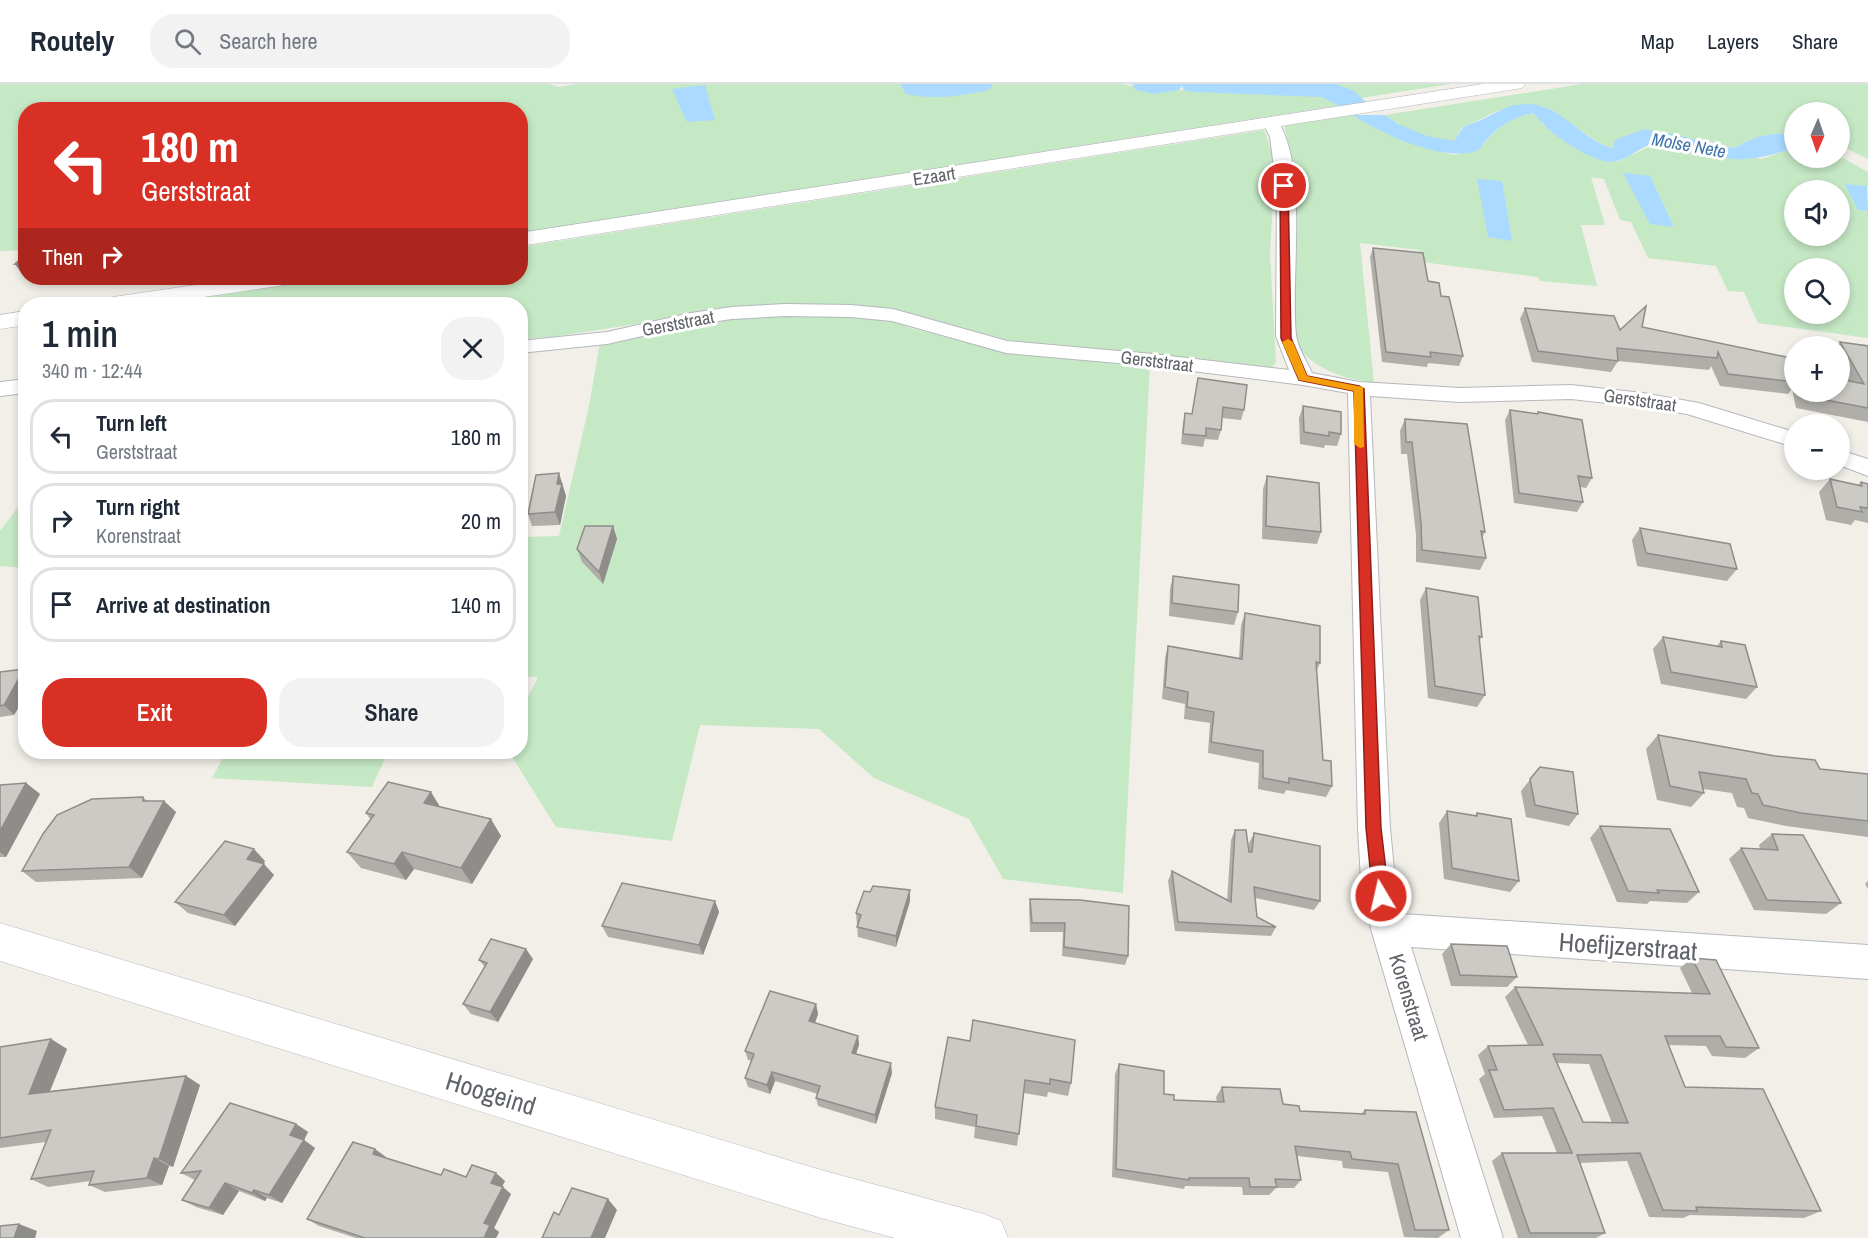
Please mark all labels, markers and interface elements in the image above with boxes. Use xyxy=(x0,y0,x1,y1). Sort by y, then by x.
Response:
search box xyxy=(150,14,570,68)
text: Routely xyxy=(30,22,114,60)
icon: search xyxy=(171,25,204,58)
text: Search here xyxy=(219,26,317,56)
text: Map xyxy=(1641,27,1674,56)
text: Layers xyxy=(1707,27,1759,56)
text: Share xyxy=(1792,27,1838,56)
north arrow xyxy=(1784,102,1850,168)
map controls xyxy=(1784,102,1850,480)
text: 180 m xyxy=(141,119,239,175)
icon: left xyxy=(42,126,120,204)
water label: Molse Nete xyxy=(1650,126,1728,164)
street label: Ezaart xyxy=(911,160,957,192)
pin xyxy=(1258,160,1309,211)
icon: arrive xyxy=(1267,169,1300,202)
text: Gerststraat xyxy=(141,173,251,209)
button: sound xyxy=(1784,180,1850,246)
icon: right xyxy=(95,240,128,273)
text: Then xyxy=(42,242,83,272)
button: search xyxy=(1784,258,1850,324)
street label: Gerststraat xyxy=(640,304,716,342)
text: 1 min xyxy=(42,310,118,358)
button: close xyxy=(441,317,504,380)
button: + xyxy=(1784,336,1850,402)
street label: Gerststraat xyxy=(1119,344,1195,378)
text: 340 m · 12:44 xyxy=(42,357,142,384)
street label: Gerststraat xyxy=(1602,383,1678,417)
text: Turn left xyxy=(96,408,167,438)
button: − xyxy=(1784,414,1850,480)
icon: left xyxy=(45,420,78,453)
text: 180 m xyxy=(451,422,501,452)
text: Gerststraat xyxy=(96,438,177,465)
text: Turn right xyxy=(96,492,180,522)
icon: right xyxy=(45,504,78,537)
text: 20 m xyxy=(461,506,501,536)
text: Korenstraat xyxy=(96,522,181,549)
icon: arrive xyxy=(45,588,78,621)
text: Arrive at destination xyxy=(96,590,270,620)
text: 140 m xyxy=(451,590,501,620)
button: Exit xyxy=(42,678,267,747)
button: Share xyxy=(279,678,504,747)
position arrow xyxy=(1349,864,1413,928)
street label: Hoefijzerstraat xyxy=(1558,924,1698,968)
street label: Korenstraat xyxy=(1382,950,1436,1044)
street label: Hoogeind xyxy=(442,1063,540,1123)

